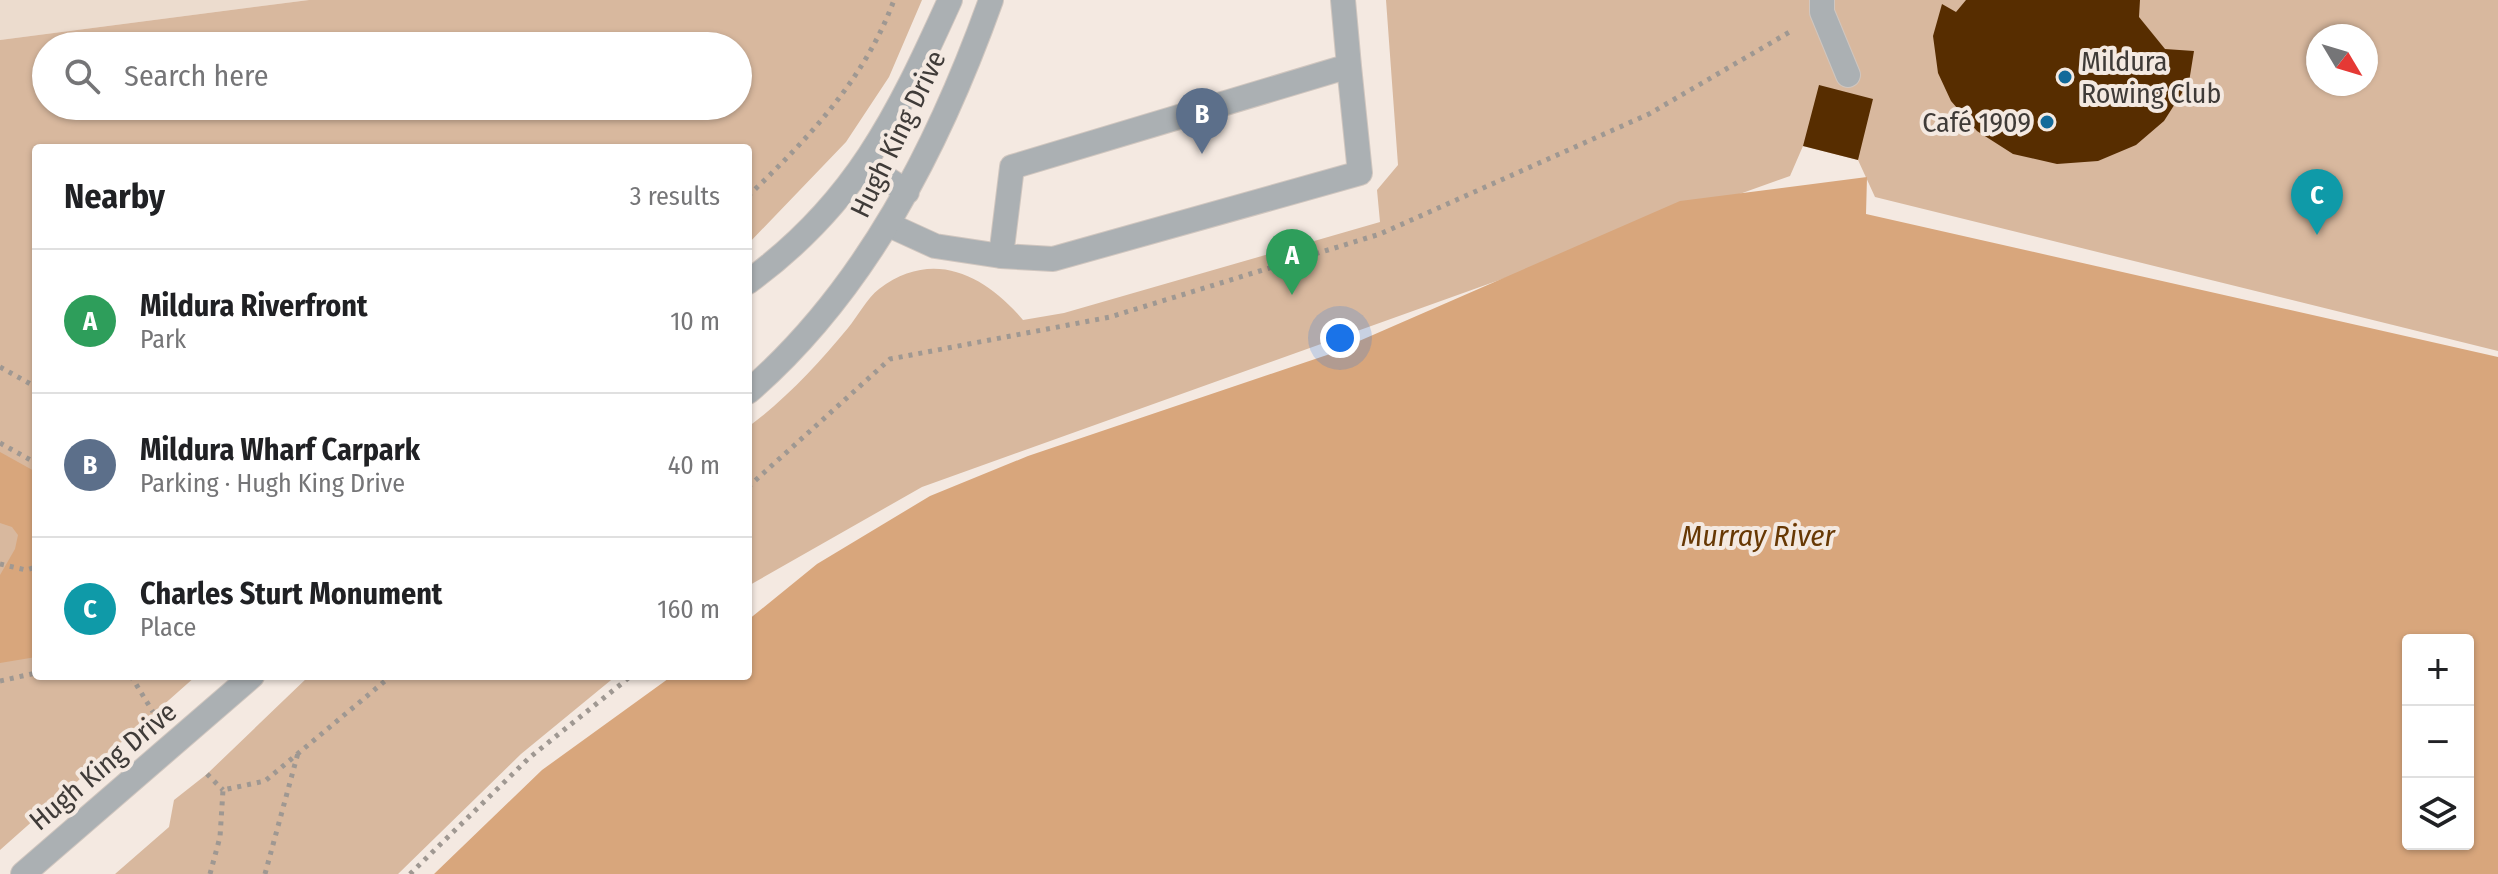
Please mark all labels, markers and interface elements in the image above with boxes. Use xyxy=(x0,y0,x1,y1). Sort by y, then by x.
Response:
north arrow xyxy=(2306,24,2378,96)
search box xyxy=(32,32,752,120)
street label: Hugh King Drive xyxy=(843,45,953,223)
place label: Mildura Rowing Club xyxy=(2081,45,2221,110)
icon: search xyxy=(60,54,104,98)
text: Search here xyxy=(124,58,269,94)
marker: Mildura Rowing Club xyxy=(2056,68,2074,86)
pin: B xyxy=(1176,88,1228,154)
place label: Café 1909 xyxy=(1922,106,2031,139)
marker: Café 1909 xyxy=(2038,113,2056,131)
pin: C xyxy=(2291,169,2343,235)
text: Nearby xyxy=(64,176,165,217)
text: 3 results xyxy=(630,181,720,212)
pin: A xyxy=(1266,229,1318,295)
text: Mildura Riverfront xyxy=(140,288,368,324)
text: A xyxy=(83,306,97,337)
text: 10 m xyxy=(670,306,720,337)
your location xyxy=(1320,318,1360,358)
text: Park xyxy=(140,324,186,355)
text: Mildura Wharf Carpark xyxy=(140,432,420,468)
text: B xyxy=(83,450,97,481)
text: 40 m xyxy=(668,450,720,481)
text: Parking · Hugh King Drive xyxy=(140,468,405,499)
water label: Murray River xyxy=(1681,518,1837,554)
text: Charles Sturt Monument xyxy=(140,576,442,612)
text: C xyxy=(83,594,97,625)
text: 160 m xyxy=(657,594,720,625)
text: Place xyxy=(140,612,196,643)
map controls xyxy=(2402,634,2474,850)
button: + xyxy=(2402,634,2474,706)
street label: Hugh King Drive xyxy=(23,695,183,837)
button: − xyxy=(2402,706,2474,778)
button: layers xyxy=(2402,778,2474,850)

